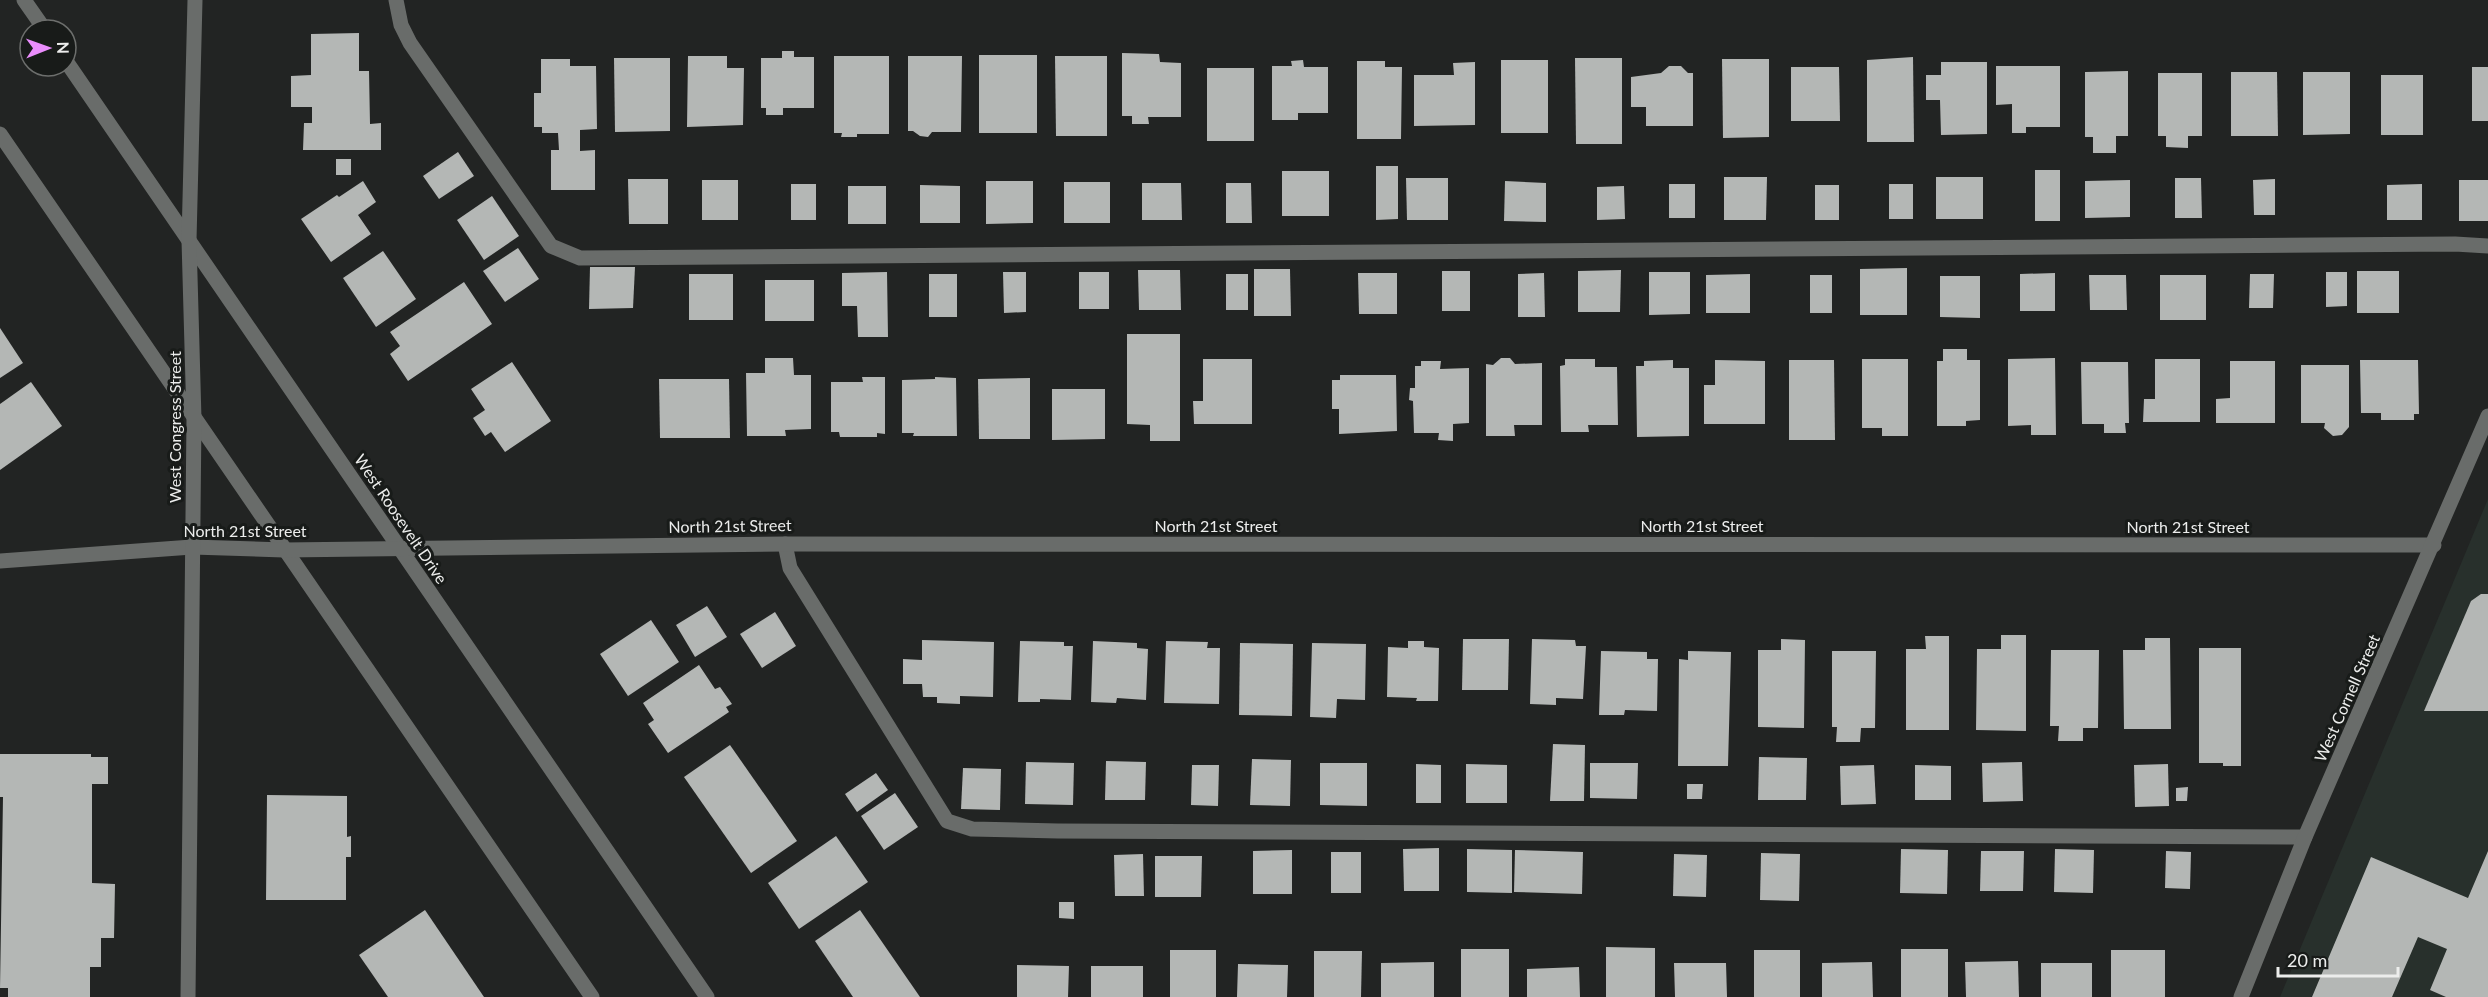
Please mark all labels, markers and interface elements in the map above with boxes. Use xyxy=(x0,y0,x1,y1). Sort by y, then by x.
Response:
north arrow xyxy=(18,18,78,78)
text: N xyxy=(54,41,73,54)
street label: West Congress Street xyxy=(165,351,184,503)
street label: West Roosevelt Drive xyxy=(351,450,452,587)
street label: North 21st Street xyxy=(668,515,792,536)
street label: North 21st Street xyxy=(1154,516,1278,535)
street label: North 21st Street xyxy=(1640,516,1764,535)
street label: North 21st Street xyxy=(2126,517,2250,536)
street label: North 21st Street xyxy=(183,521,307,540)
street label: West Cornell Street xyxy=(2310,631,2383,764)
scale bar xyxy=(2278,940,2398,978)
text: 20 m xyxy=(2287,949,2327,971)

